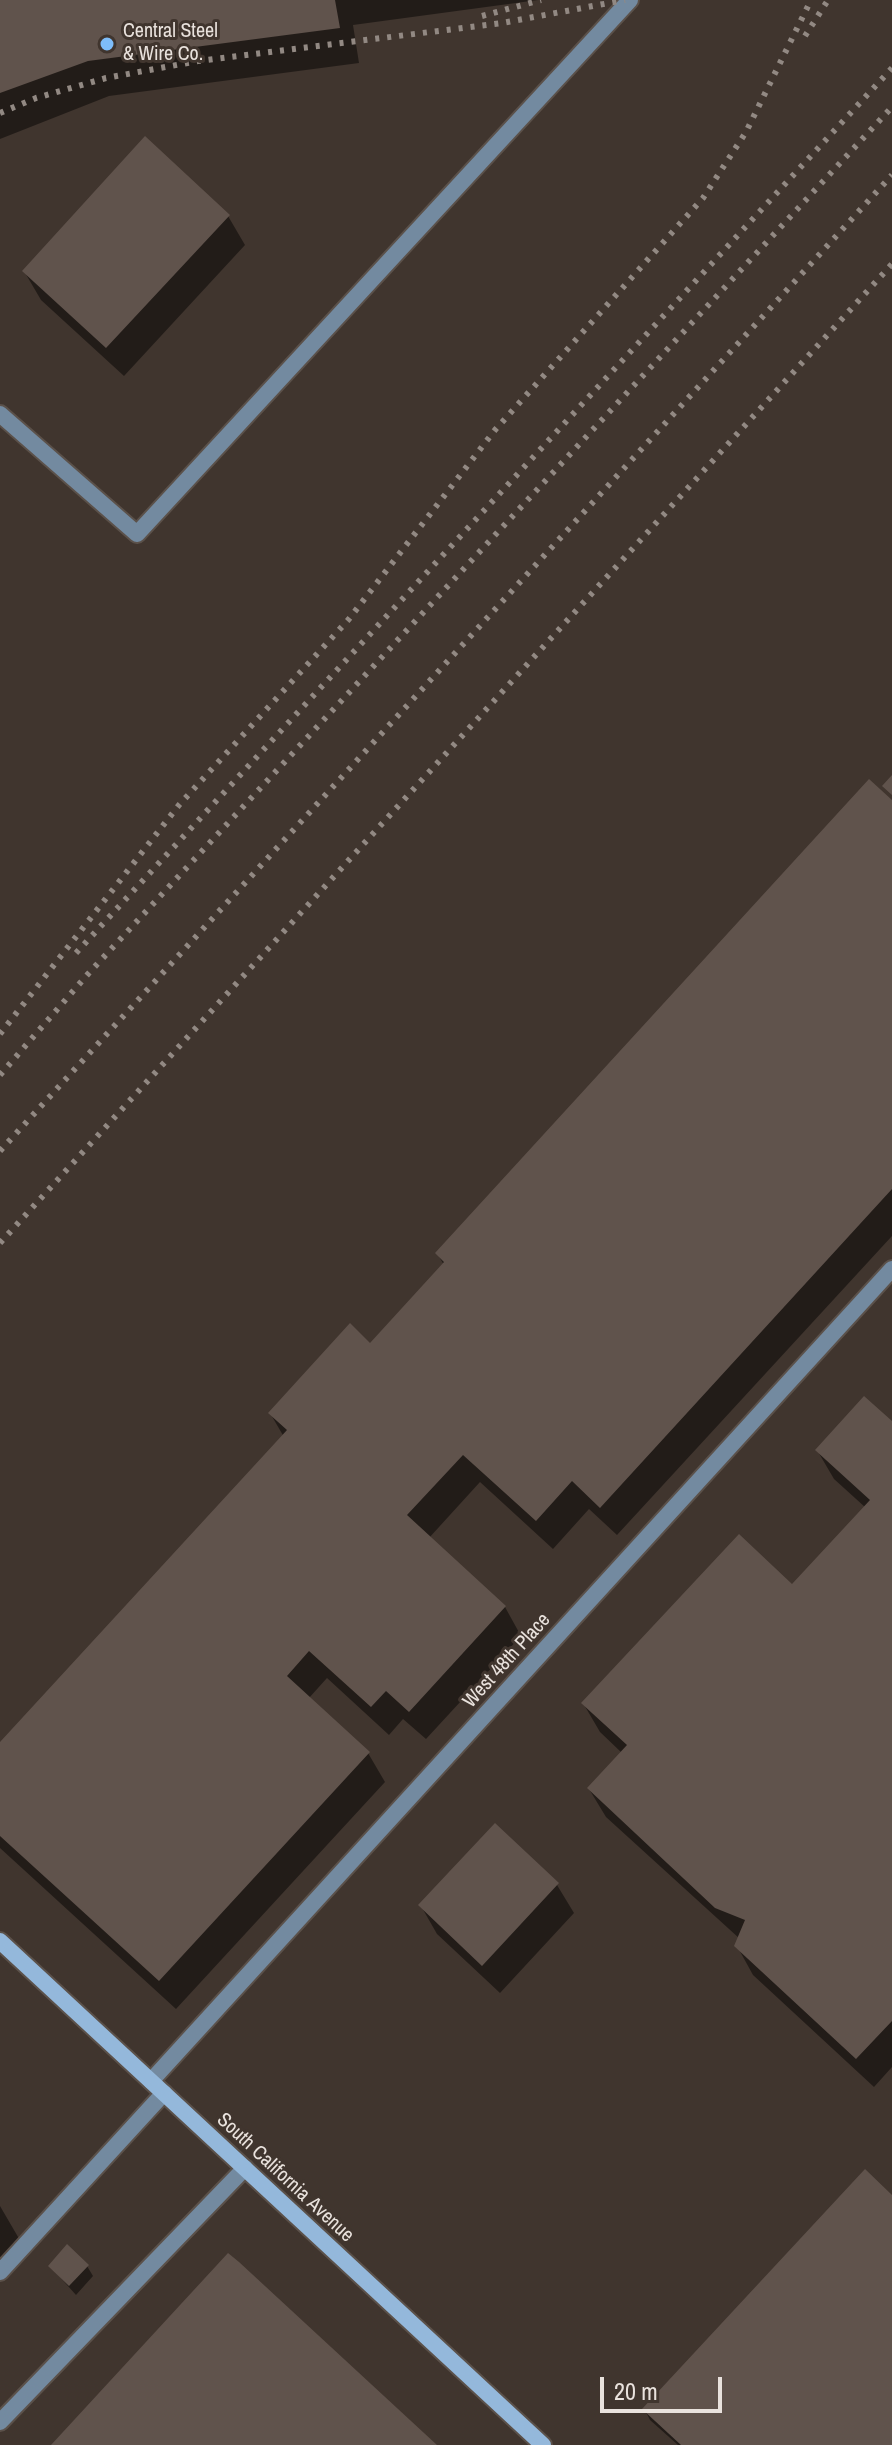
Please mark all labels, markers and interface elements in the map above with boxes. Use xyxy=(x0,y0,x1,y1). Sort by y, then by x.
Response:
place label: Central Steel & Wire Co. xyxy=(123,20,218,67)
marker: Central Steel & Wire Co. xyxy=(98,35,116,53)
street label: West 48th Place xyxy=(458,1609,556,1713)
street label: South California Avenue xyxy=(212,2108,358,2248)
scale bar xyxy=(604,2361,726,2411)
text: 20 m xyxy=(614,2375,658,2407)

